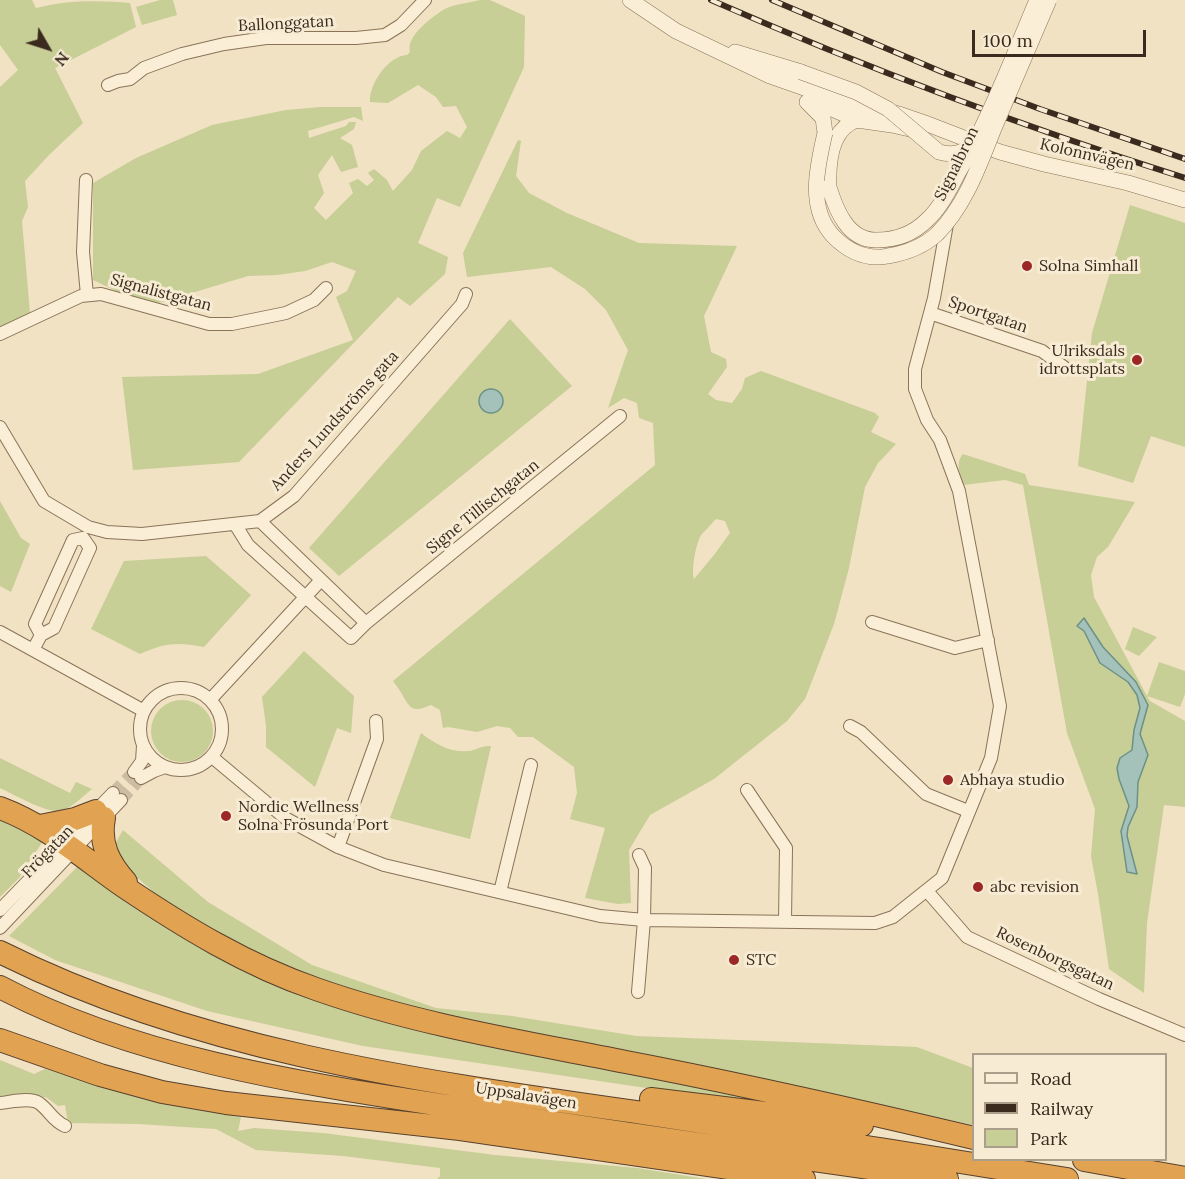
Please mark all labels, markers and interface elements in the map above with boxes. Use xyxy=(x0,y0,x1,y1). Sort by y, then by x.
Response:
street label: Ballonggatan xyxy=(238,12,334,36)
north arrow xyxy=(18,18,78,78)
scale bar xyxy=(975,18,1149,56)
text: 100 m xyxy=(983,29,1033,52)
text: N xyxy=(50,48,74,70)
street label: Signalbron xyxy=(931,124,983,204)
street label: Kolonnvägen xyxy=(1038,135,1136,175)
place label: Solna Simhall xyxy=(1039,256,1138,276)
marker: Solna Simhall xyxy=(1020,259,1034,273)
street label: Signalistgatan xyxy=(108,270,214,316)
street label: Sportgatan xyxy=(946,293,1030,337)
place label: Ulriksdals idrottsplats xyxy=(1039,341,1125,379)
street label: Anders Lundströms gata xyxy=(267,347,403,495)
marker: Ulriksdals idrottsplats xyxy=(1130,353,1144,367)
street label: Signe Tillischgatan xyxy=(423,456,543,558)
place label: Abhaya studio xyxy=(960,770,1064,790)
marker: Abhaya studio xyxy=(941,773,955,787)
place label: Nordic Wellness Solna Frösunda Port xyxy=(238,797,389,835)
marker: Nordic Wellness Solna Frösunda Port xyxy=(219,809,233,823)
street label: Frögatan xyxy=(18,822,78,882)
place label: abc revision xyxy=(990,877,1079,897)
marker: abc revision xyxy=(971,880,985,894)
street label: Rosenborgsgatan xyxy=(993,923,1117,995)
place label: STC xyxy=(746,950,776,970)
marker: STC xyxy=(727,953,741,967)
legend xyxy=(972,1053,1167,1161)
text: Road xyxy=(1030,1067,1072,1090)
street label: Uppsalavägen xyxy=(474,1078,578,1114)
text: Railway xyxy=(1030,1097,1093,1120)
text: Park xyxy=(1030,1127,1067,1150)

